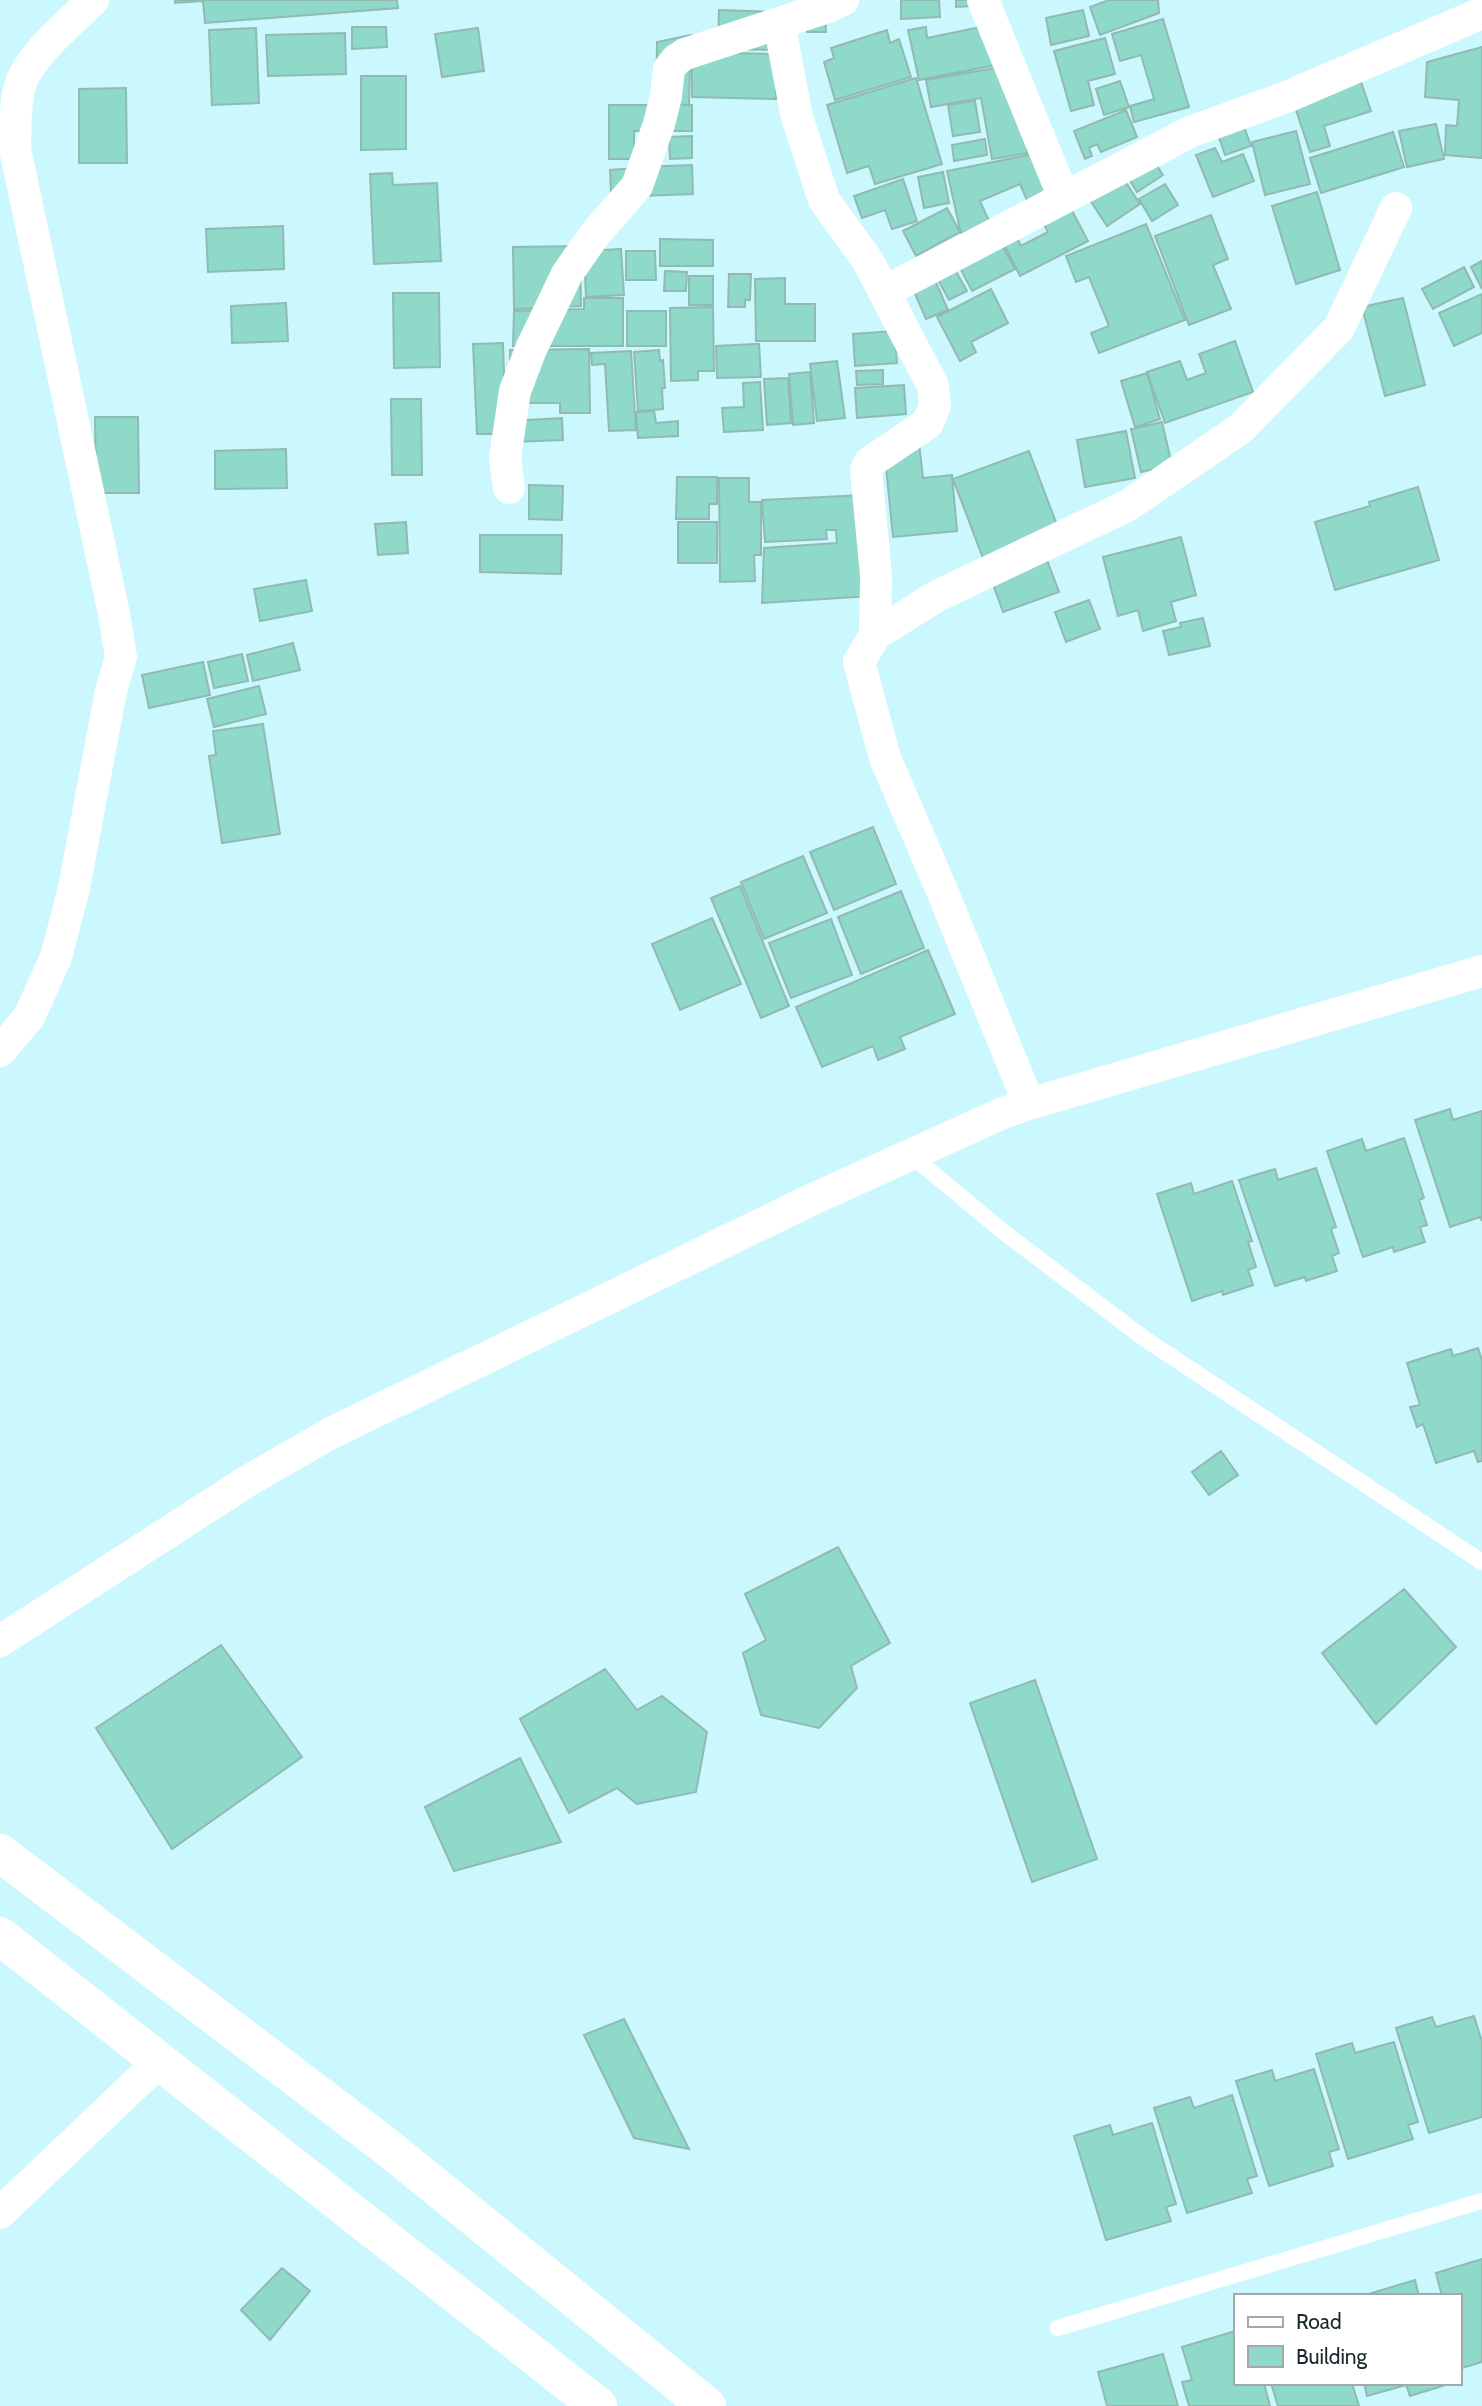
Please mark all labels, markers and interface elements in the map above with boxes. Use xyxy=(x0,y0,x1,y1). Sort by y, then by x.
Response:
legend xyxy=(1234,2294,1461,2385)
text: Road xyxy=(1296,2309,1342,2334)
text: Building xyxy=(1296,2344,1368,2369)

